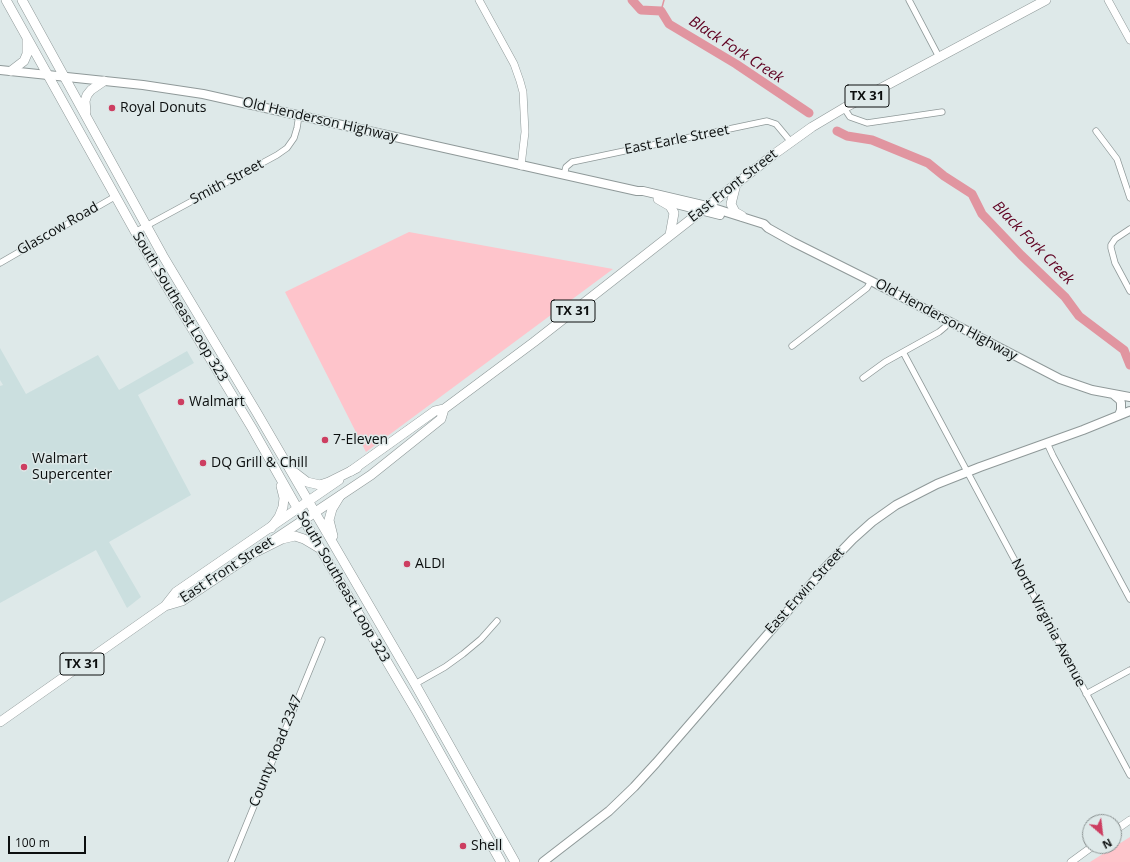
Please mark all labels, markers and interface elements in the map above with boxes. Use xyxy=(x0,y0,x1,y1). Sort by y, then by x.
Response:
water label: Black Fork Creek xyxy=(685,13,787,87)
road number: TX 31 xyxy=(845,85,889,107)
street label: Old Henderson Highway xyxy=(241,94,399,146)
place label: Royal Donuts xyxy=(120,100,206,116)
marker: Royal Donuts xyxy=(107,103,117,113)
street label: East Earle Street xyxy=(623,122,731,158)
street label: East Front Street xyxy=(685,146,781,226)
street label: Smith Street xyxy=(188,156,266,208)
water label: Black Fork Creek xyxy=(989,198,1077,288)
street label: Glascow Road xyxy=(14,199,102,259)
street label: South Southeast Loop 323 xyxy=(129,229,231,385)
street label: Old Henderson Highway xyxy=(872,275,1020,365)
road number: TX 31 xyxy=(551,300,595,322)
place label: Walmart xyxy=(189,394,245,410)
marker: Walmart xyxy=(176,397,186,407)
place label: 7-Eleven xyxy=(333,432,388,448)
marker: 7-Eleven xyxy=(320,435,330,445)
place label: Walmart Supercenter xyxy=(32,451,112,484)
place label: DQ Grill & Chill xyxy=(211,455,308,471)
marker: DQ Grill & Chill xyxy=(198,458,208,468)
marker: Walmart Supercenter xyxy=(19,462,29,472)
street label: South Southeast Loop 323 xyxy=(293,509,393,665)
street label: East Front Street xyxy=(177,533,277,607)
street label: East Erwin Street xyxy=(762,544,848,638)
place label: ALDI xyxy=(415,556,445,572)
street label: North Virginia Avenue xyxy=(1007,556,1089,690)
marker: ALDI xyxy=(402,559,412,569)
road number: TX 31 xyxy=(60,653,104,675)
street label: County Road 2347 xyxy=(246,693,306,809)
north arrow xyxy=(1082,814,1122,854)
scale bar xyxy=(10,828,88,854)
text: 100 m xyxy=(15,834,50,851)
text: N xyxy=(1100,835,1115,853)
place label: Shell xyxy=(471,838,502,854)
marker: Shell xyxy=(458,841,468,851)

